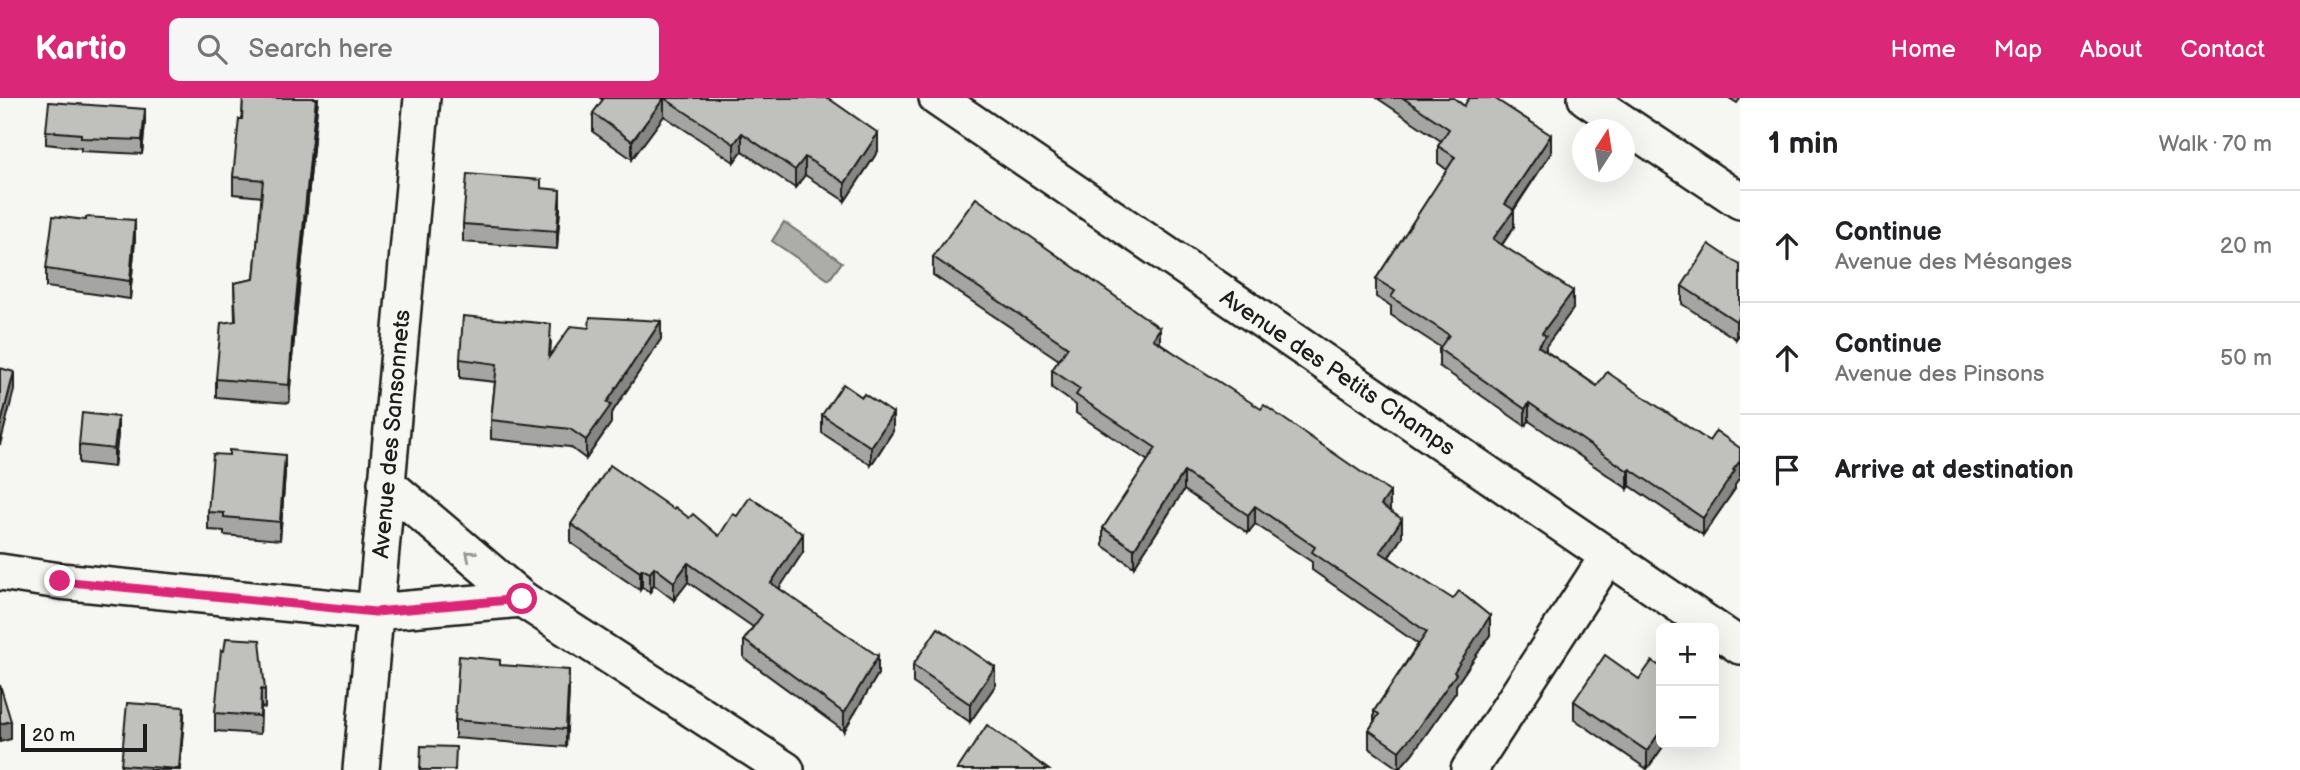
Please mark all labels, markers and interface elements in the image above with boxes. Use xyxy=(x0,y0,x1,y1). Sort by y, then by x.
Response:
search box xyxy=(169,18,659,81)
text: Kartio xyxy=(35,29,127,69)
icon: search xyxy=(193,30,231,68)
text: Search here xyxy=(249,34,393,65)
text: Home xyxy=(1891,35,1956,64)
text: Map xyxy=(1994,35,2042,64)
text: About xyxy=(2080,35,2142,64)
text: Contact xyxy=(2180,35,2265,64)
north arrow xyxy=(1572,119,1635,182)
text: 1 min xyxy=(1768,126,1838,162)
text: Walk · 70 m xyxy=(2158,130,2272,158)
text: Continue xyxy=(1835,217,1942,248)
icon: ahead xyxy=(1768,227,1806,265)
text: 20 m xyxy=(2220,232,2272,260)
text: Avenue des Mésanges xyxy=(1835,248,2072,276)
street label: Avenue des Petits Champs xyxy=(1214,284,1460,462)
street label: Avenue des Sansonnets xyxy=(367,309,417,560)
text: Continue xyxy=(1835,329,1942,360)
icon: ahead xyxy=(1768,339,1806,377)
text: 50 m xyxy=(2220,344,2272,372)
text: Avenue des Pinsons xyxy=(1835,360,2044,388)
icon: arrive xyxy=(1768,451,1806,489)
text: Arrive at destination xyxy=(1835,455,2074,486)
one-way arrow xyxy=(466,551,479,563)
route end xyxy=(44,565,75,596)
route start xyxy=(506,583,537,614)
map controls xyxy=(1656,623,1719,749)
button: + xyxy=(1656,623,1719,686)
button: − xyxy=(1656,686,1719,749)
scale bar xyxy=(21,721,147,753)
text: 20 m xyxy=(32,724,75,747)

